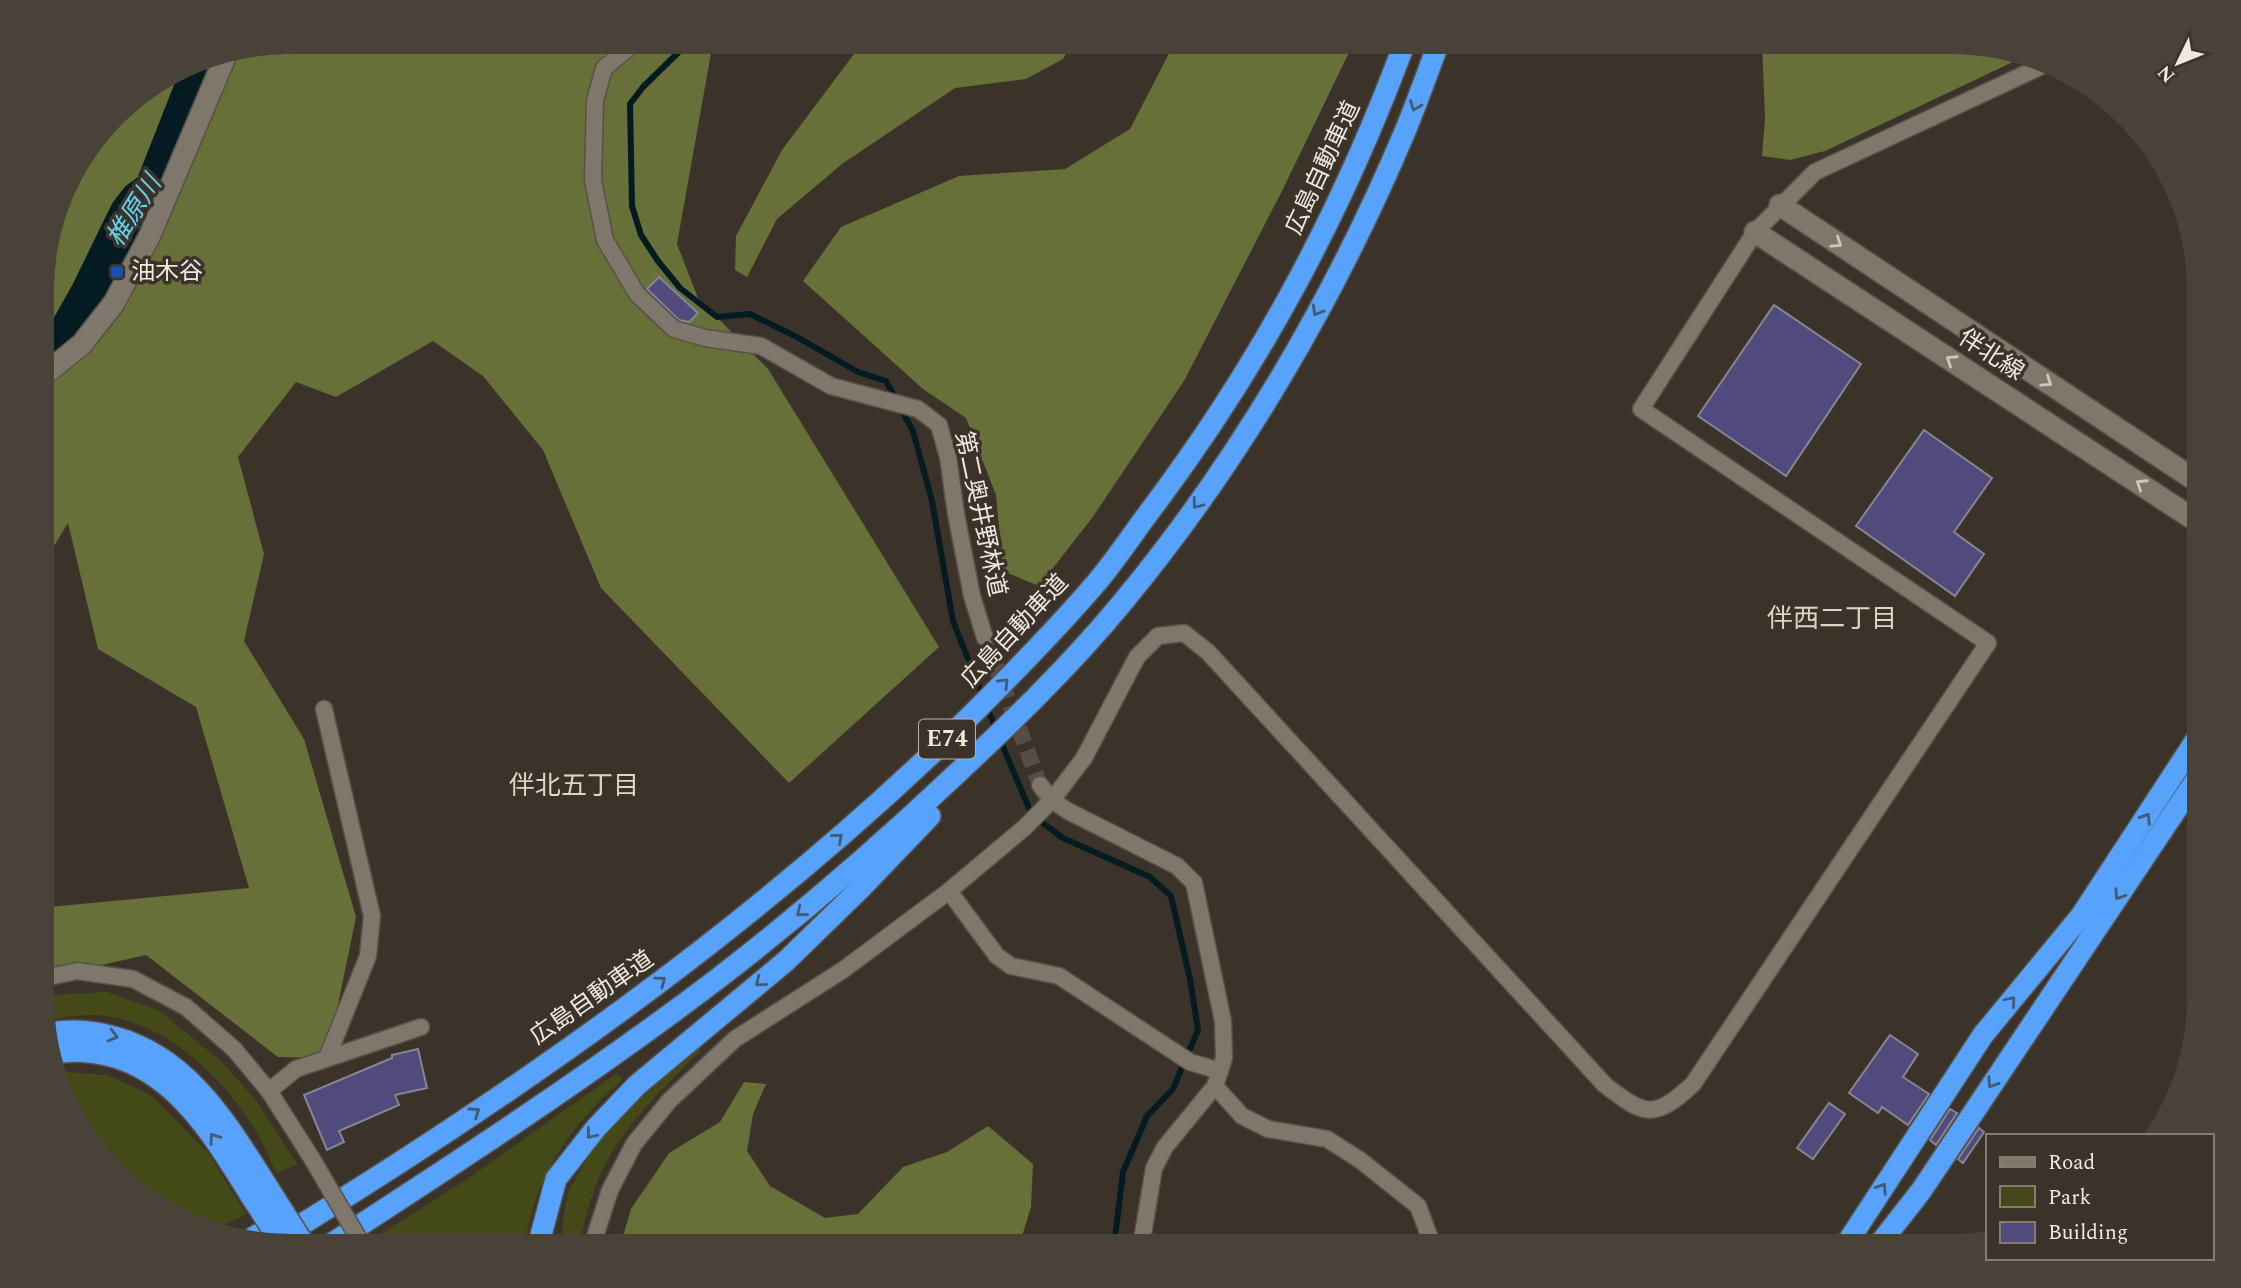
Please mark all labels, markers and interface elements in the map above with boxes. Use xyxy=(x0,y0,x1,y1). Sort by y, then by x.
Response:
north arrow xyxy=(2143,28,2213,98)
text: N xyxy=(2151,58,2183,89)
street label: 広島自動車道 xyxy=(1276,95,1370,241)
one-way arrow xyxy=(1409,99,1423,111)
water label: 椎原川 xyxy=(96,165,173,255)
one-way arrow xyxy=(1829,234,1842,247)
place label: 油木谷 xyxy=(131,254,203,290)
marker: 油木谷 xyxy=(109,264,125,280)
one-way arrow xyxy=(1312,304,1325,316)
street label: 伴北線 xyxy=(1951,320,2031,390)
one-way arrow xyxy=(1946,355,1959,368)
one-way arrow xyxy=(2039,373,2052,386)
street label: 第二奥井野林道 xyxy=(945,428,1015,600)
one-way arrow xyxy=(2136,479,2149,492)
one-way arrow xyxy=(1193,496,1205,509)
street label: 広島自動車道 xyxy=(953,566,1077,696)
district label: 伴西二丁目 xyxy=(1767,599,1897,639)
one-way arrow xyxy=(996,679,1009,692)
road number: E74 xyxy=(919,720,975,758)
district label: 伴北五丁目 xyxy=(509,766,639,806)
one-way arrow xyxy=(2137,813,2150,826)
one-way arrow xyxy=(830,834,843,846)
one-way arrow xyxy=(2115,887,2127,900)
one-way arrow xyxy=(796,903,808,916)
street label: 広島自動車道 xyxy=(523,942,661,1054)
one-way arrow xyxy=(755,974,768,986)
one-way arrow xyxy=(653,977,666,989)
one-way arrow xyxy=(2003,996,2015,1009)
one-way arrow xyxy=(107,1028,119,1043)
one-way arrow xyxy=(1987,1076,2000,1089)
one-way arrow xyxy=(467,1108,480,1120)
one-way arrow xyxy=(587,1126,599,1139)
one-way arrow xyxy=(209,1133,222,1146)
legend xyxy=(1986,1134,2213,1260)
text: Road xyxy=(2048,1147,2095,1179)
text: Park xyxy=(2048,1182,2092,1214)
one-way arrow xyxy=(1874,1183,1887,1196)
text: Building xyxy=(2048,1217,2128,1249)

